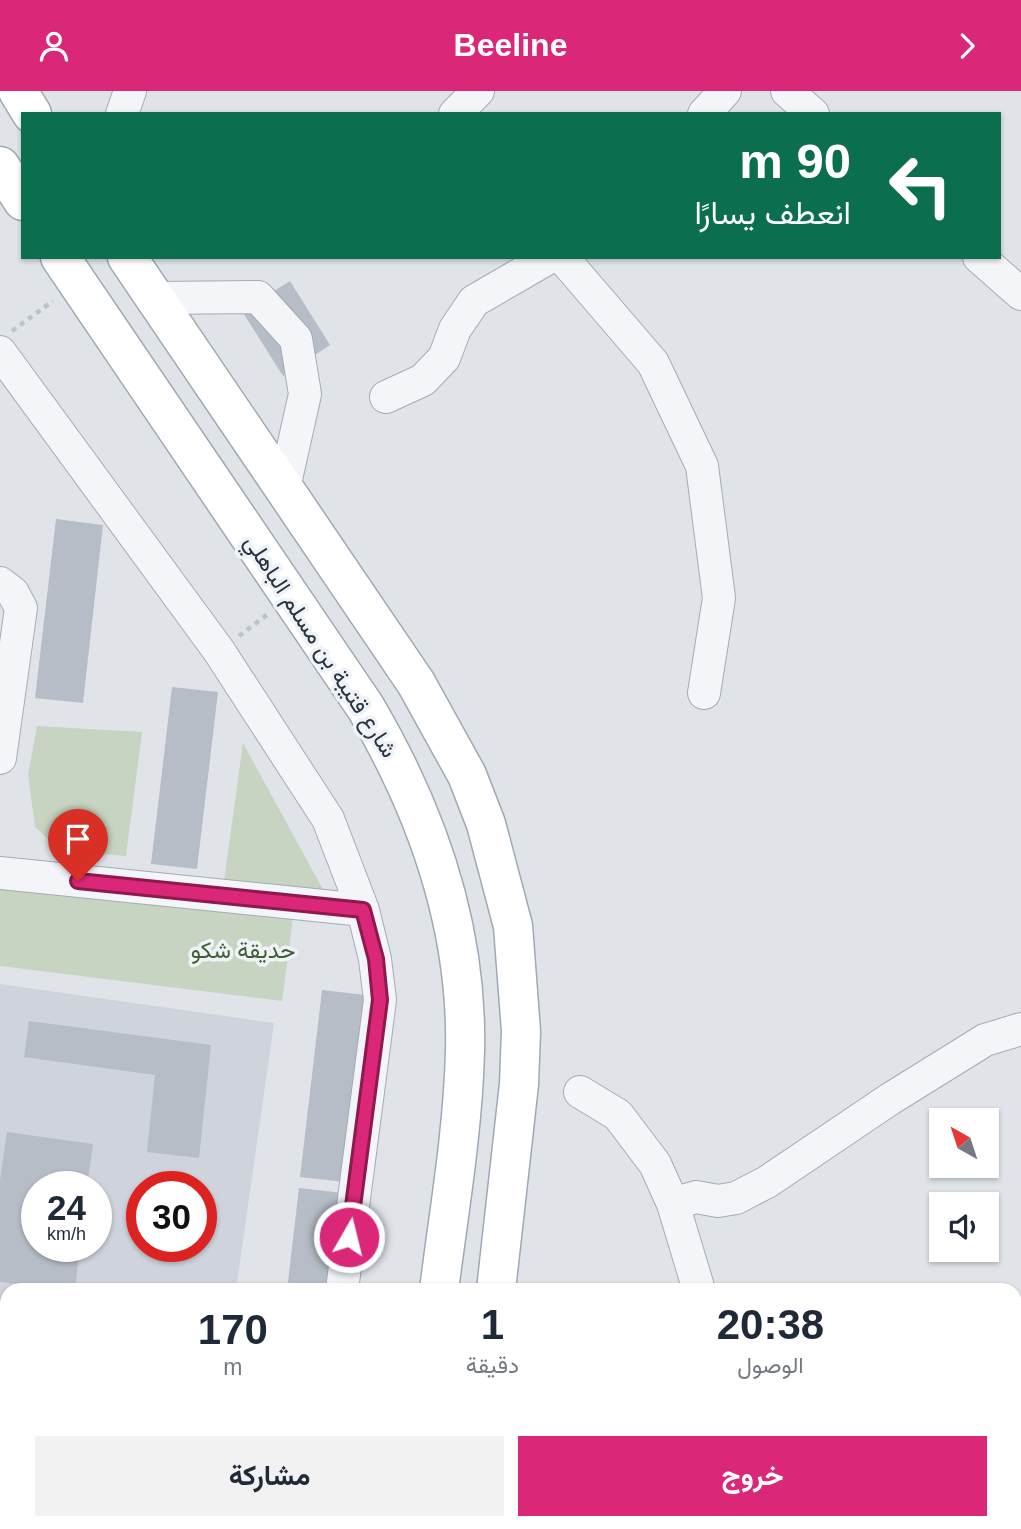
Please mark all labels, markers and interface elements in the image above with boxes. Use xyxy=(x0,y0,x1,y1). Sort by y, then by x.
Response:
icon: person xyxy=(35,27,73,65)
text: Beeline xyxy=(454,27,567,63)
icon: forward xyxy=(948,27,986,65)
text: 90 m xyxy=(739,134,851,188)
icon: left xyxy=(875,140,966,231)
text: انعطف يسارًا xyxy=(694,195,851,231)
street label: شارع قتيبة بن مسلم الباهلي xyxy=(234,530,403,765)
pin xyxy=(48,809,108,881)
icon: arrive xyxy=(59,820,97,858)
park label: حديقة شكو xyxy=(191,937,295,965)
north arrow xyxy=(929,1108,999,1178)
map controls xyxy=(929,1108,999,1262)
speed limit sign: 30 xyxy=(126,1171,217,1262)
text: 24 xyxy=(47,1188,86,1227)
button: sound xyxy=(929,1192,999,1262)
position arrow xyxy=(312,1200,386,1274)
text: km/h xyxy=(47,1224,86,1244)
text: 1 xyxy=(481,1301,504,1348)
text: 20:38 xyxy=(717,1301,824,1348)
text: 170 xyxy=(198,1306,268,1353)
text: دقيقة xyxy=(466,1352,519,1378)
text: الوصول xyxy=(737,1352,804,1378)
text: m xyxy=(223,1354,242,1380)
button: مشاركة xyxy=(35,1436,504,1516)
button: خروج xyxy=(518,1436,987,1516)

